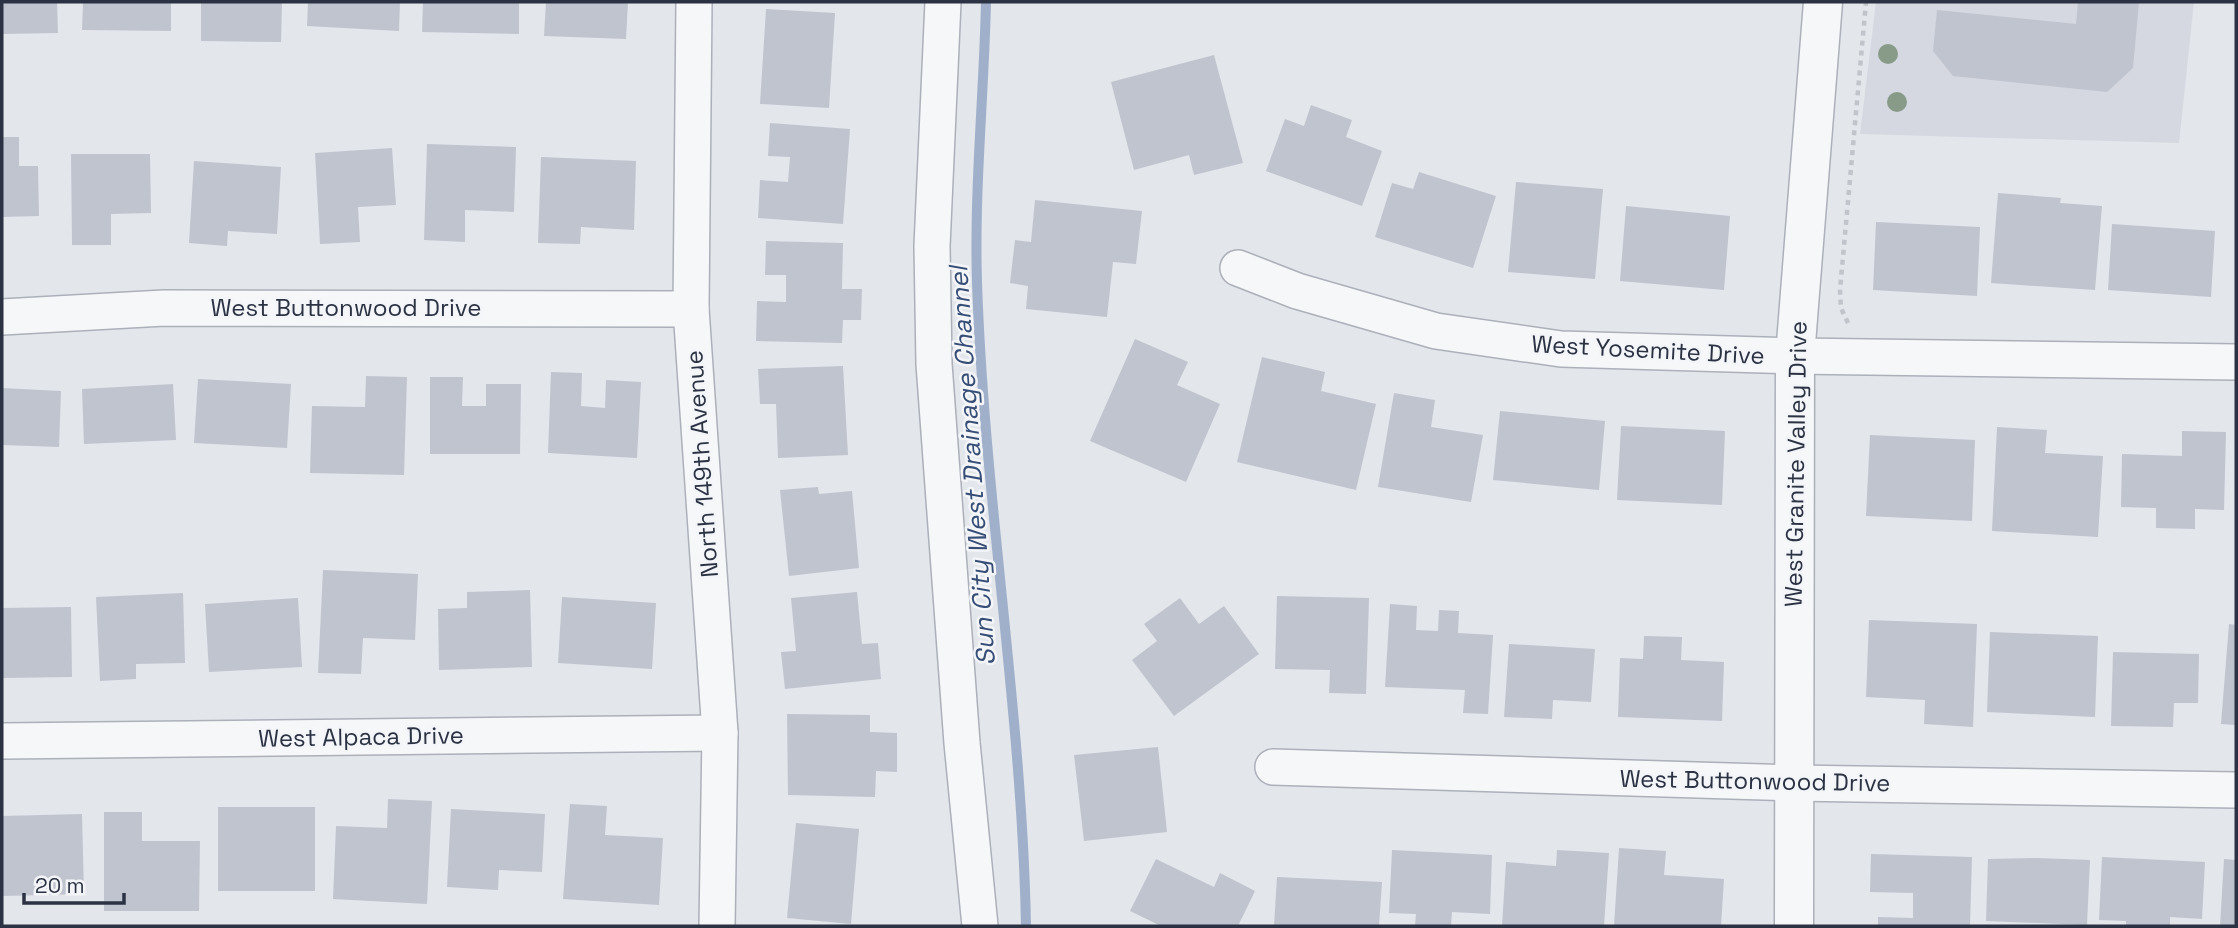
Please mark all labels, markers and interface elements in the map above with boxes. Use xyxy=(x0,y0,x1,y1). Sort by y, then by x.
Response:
water label: Sun City West Drainage Channel xyxy=(941,263,1003,667)
street label: West Buttonwood Drive xyxy=(211,292,481,323)
street label: West Granite Valley Drive xyxy=(1778,321,1813,607)
street label: West Yosemite Drive xyxy=(1531,328,1765,371)
street label: North 149th Avenue xyxy=(678,349,725,579)
street label: West Alpaca Drive xyxy=(258,719,464,754)
street label: West Buttonwood Drive xyxy=(1619,763,1891,798)
scale bar xyxy=(24,862,124,906)
text: 20 m xyxy=(35,872,85,899)

